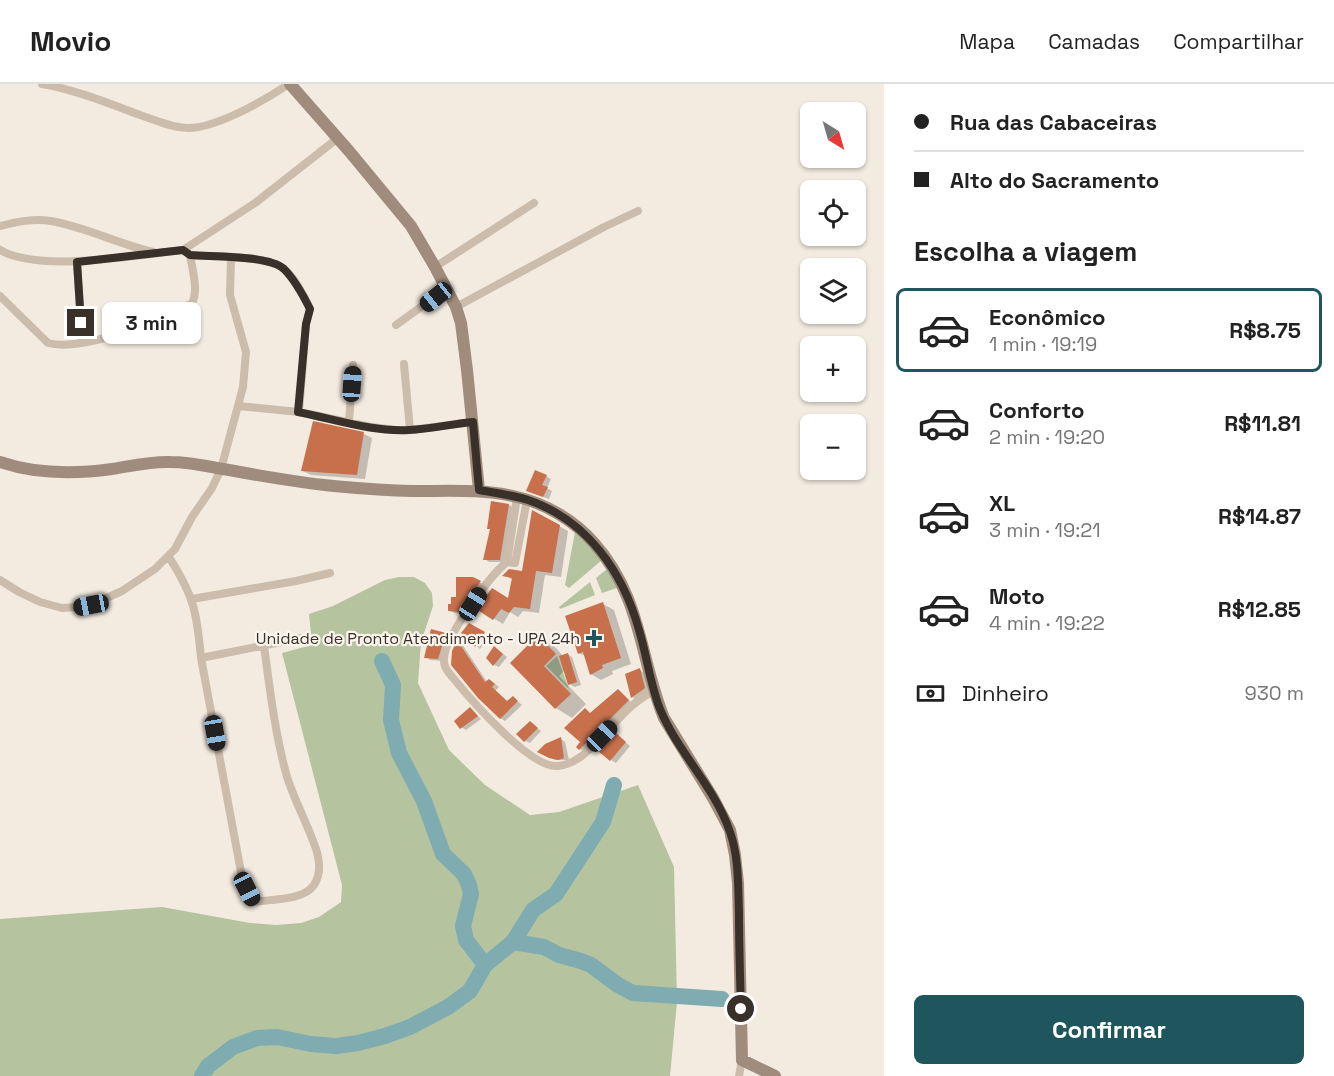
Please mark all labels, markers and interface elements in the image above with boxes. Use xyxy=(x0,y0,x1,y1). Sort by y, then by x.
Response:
text: Movio xyxy=(30,23,111,59)
text: Mapa xyxy=(959,28,1015,55)
text: Camadas xyxy=(1048,28,1140,55)
text: Compartilhar xyxy=(1173,28,1304,55)
north arrow xyxy=(800,102,866,168)
map controls xyxy=(800,102,866,480)
text: Rua das Cabaceiras xyxy=(950,108,1157,136)
text: Alto do Sacramento xyxy=(950,166,1159,194)
button: locate xyxy=(800,180,866,246)
text: Escolha a viagem xyxy=(914,234,1137,269)
button: layers xyxy=(800,258,866,324)
car xyxy=(416,279,456,315)
callout: 3 min xyxy=(102,302,201,344)
icon: car xyxy=(917,303,971,357)
text: Econômico xyxy=(989,303,1106,331)
route end xyxy=(67,309,94,336)
text: 3 min xyxy=(126,310,177,336)
text: R$8.75 xyxy=(1229,316,1301,344)
text: 1 min · 19:19 xyxy=(989,331,1097,357)
button: + xyxy=(800,336,866,402)
car xyxy=(342,365,362,403)
icon: car xyxy=(917,396,971,450)
text: Conforto xyxy=(989,396,1084,424)
text: R$11.81 xyxy=(1224,409,1301,437)
button: − xyxy=(800,414,866,480)
text: 2 min · 19:20 xyxy=(989,424,1105,450)
icon: car xyxy=(917,489,971,543)
text: XL xyxy=(989,489,1015,517)
text: R$14.87 xyxy=(1218,502,1301,530)
text: 3 min · 19:21 xyxy=(989,517,1101,543)
icon: car xyxy=(917,582,971,636)
text: Moto xyxy=(989,582,1045,610)
car xyxy=(456,584,490,624)
car xyxy=(72,593,110,617)
text: R$12.85 xyxy=(1218,595,1301,623)
text: 4 min · 19:22 xyxy=(989,610,1105,636)
place label: Unidade de Pronto Atendimento - UPA 24h xyxy=(256,628,580,649)
marker: Unidade de Pronto Atendimento - UPA 24h xyxy=(585,629,603,647)
icon: cash xyxy=(914,677,947,710)
text: Dinheiro xyxy=(962,679,1049,707)
text: 930 m xyxy=(1245,680,1304,706)
car xyxy=(203,714,227,752)
car xyxy=(583,717,621,755)
car xyxy=(231,869,263,909)
route start xyxy=(727,995,754,1022)
button: Confirmar xyxy=(914,995,1304,1064)

